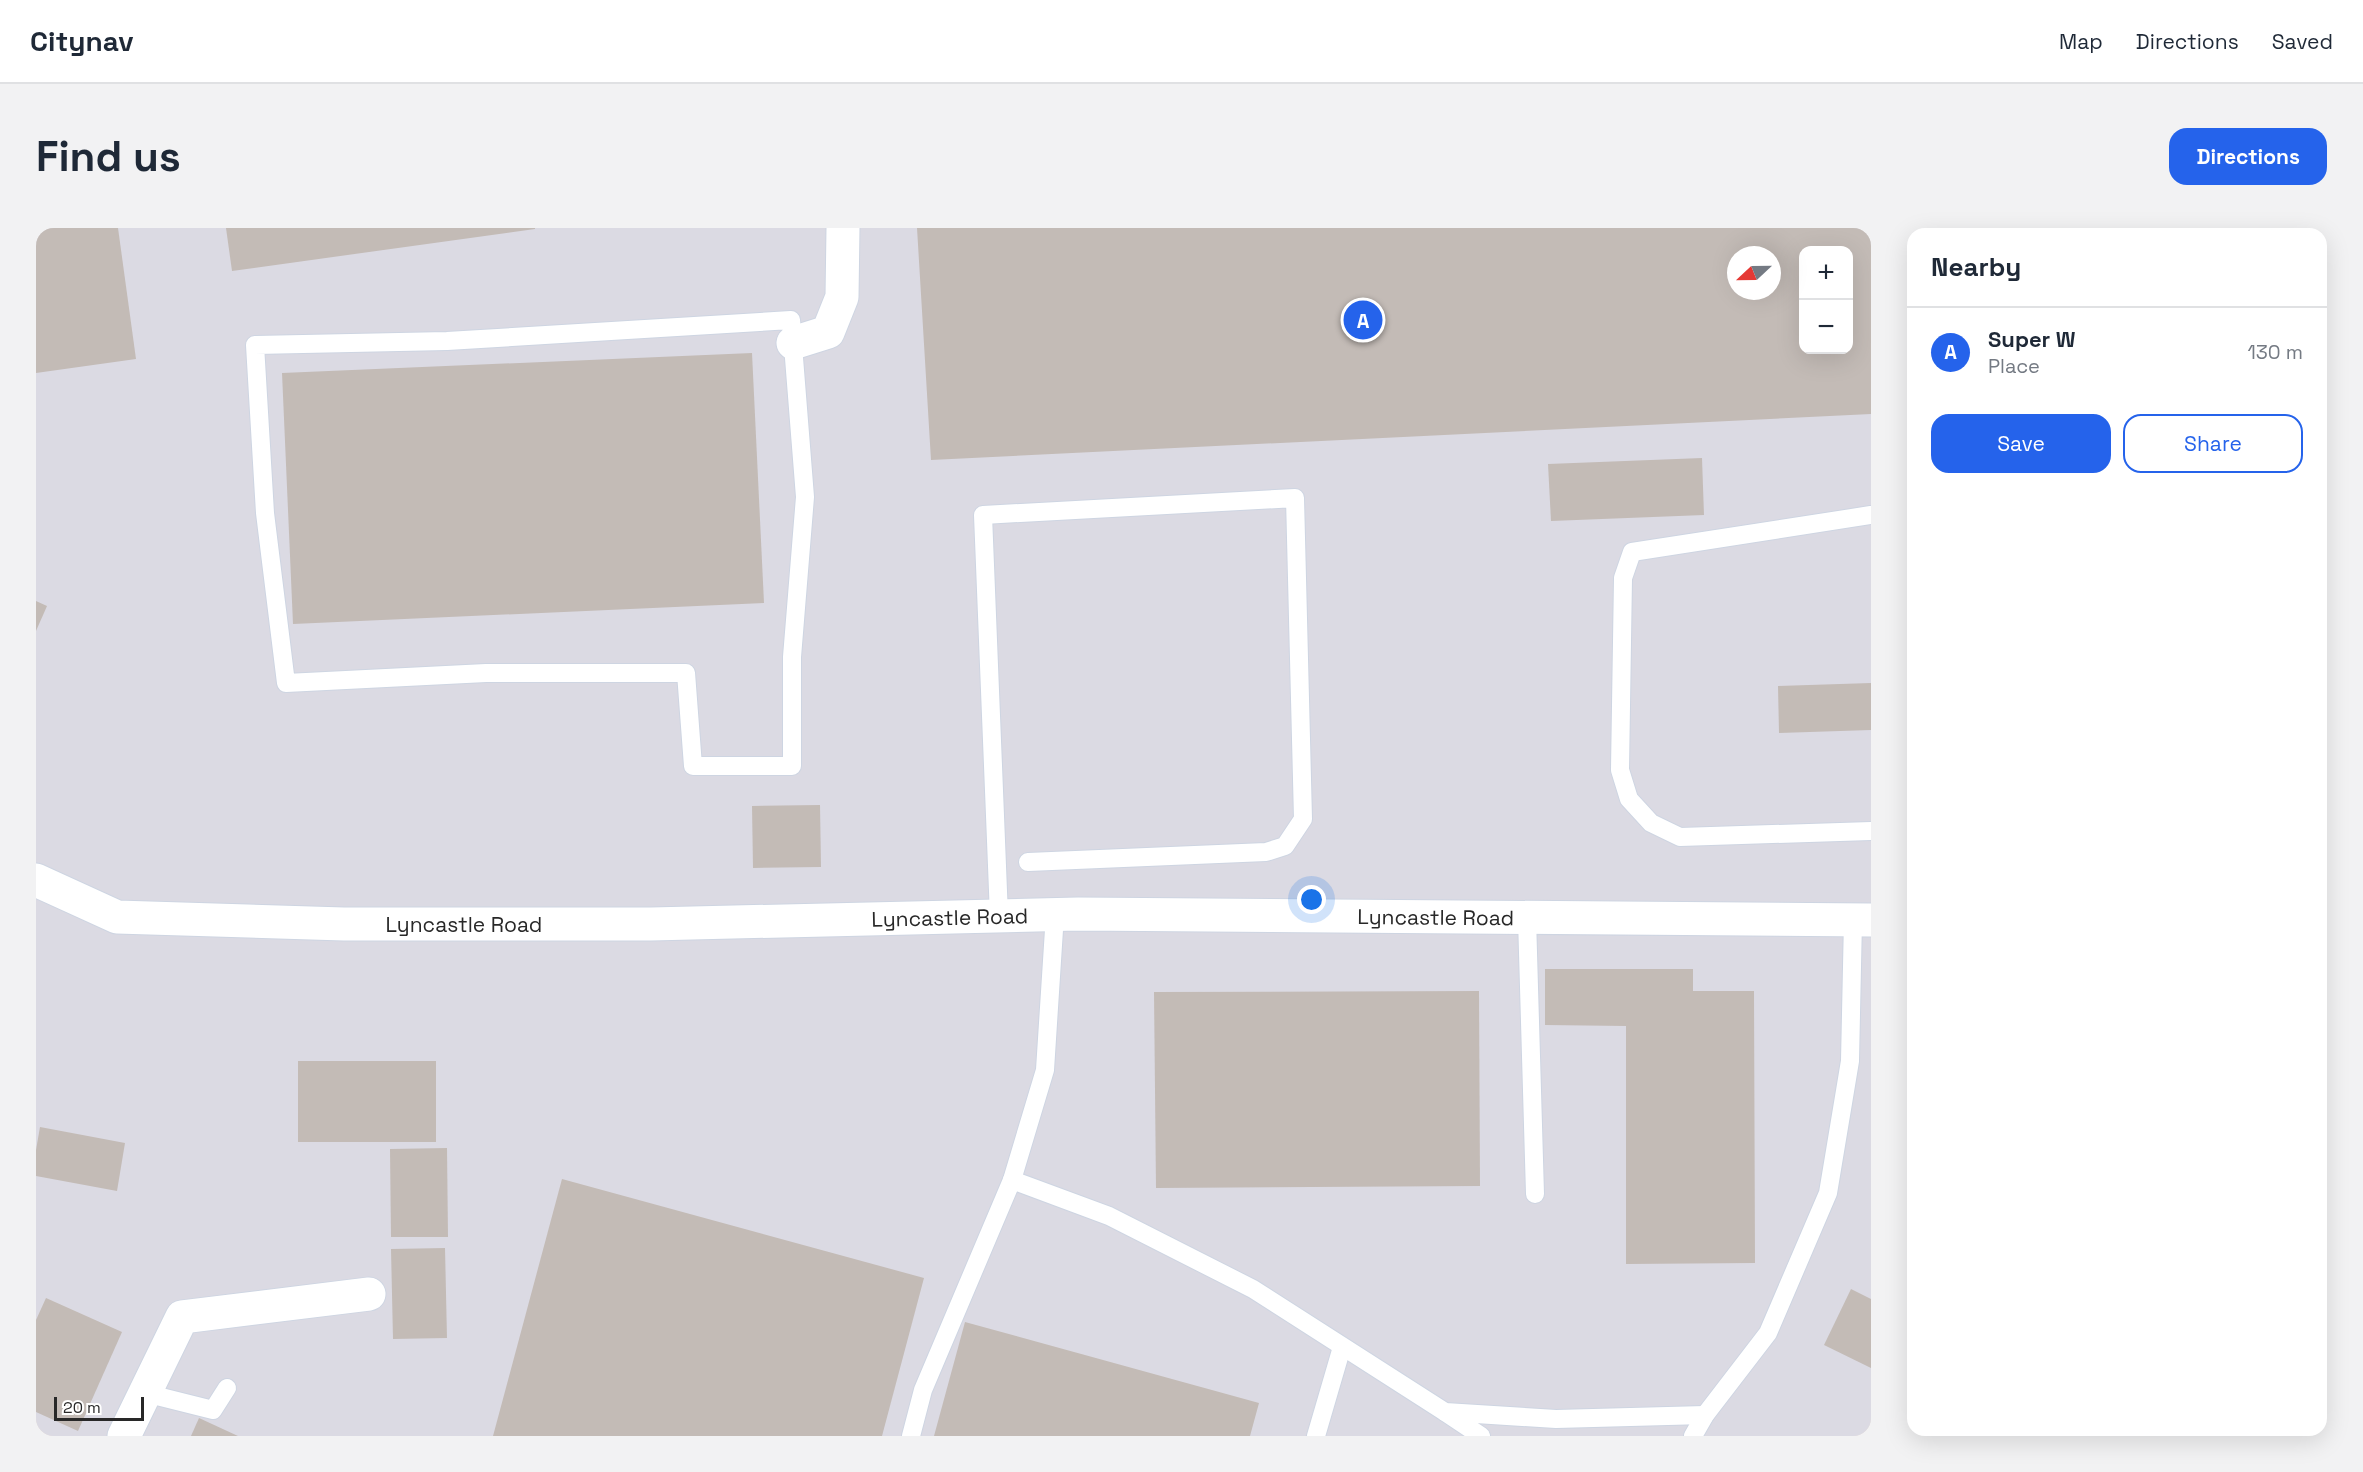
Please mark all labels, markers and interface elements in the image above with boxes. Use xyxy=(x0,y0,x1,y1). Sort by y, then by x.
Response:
text: Citynav xyxy=(30,23,134,59)
text: Map xyxy=(2059,28,2103,55)
text: Directions xyxy=(2136,28,2239,55)
text: Saved xyxy=(2272,28,2333,55)
button: Directions xyxy=(2169,128,2327,185)
text: Find us xyxy=(36,130,181,183)
north arrow xyxy=(1727,246,1781,300)
map controls xyxy=(1799,246,1853,354)
button: + xyxy=(1799,246,1853,300)
text: Nearby xyxy=(1931,250,2021,284)
pin: A xyxy=(1344,298,1382,343)
button: − xyxy=(1799,300,1853,354)
text: Super W xyxy=(1988,325,2076,353)
text: A xyxy=(1944,339,1957,365)
text: 130 m xyxy=(2247,339,2303,365)
text: Place xyxy=(1988,353,2040,379)
button: Save xyxy=(1931,414,2111,473)
button: Share xyxy=(2123,414,2303,473)
your location xyxy=(1297,885,1326,914)
street label: Lyncastle Road xyxy=(871,902,1028,932)
street label: Lyncastle Road xyxy=(1357,903,1514,931)
street label: Lyncastle Road xyxy=(385,911,542,938)
scale bar xyxy=(54,1394,144,1422)
text: 20 m xyxy=(63,1397,101,1418)

